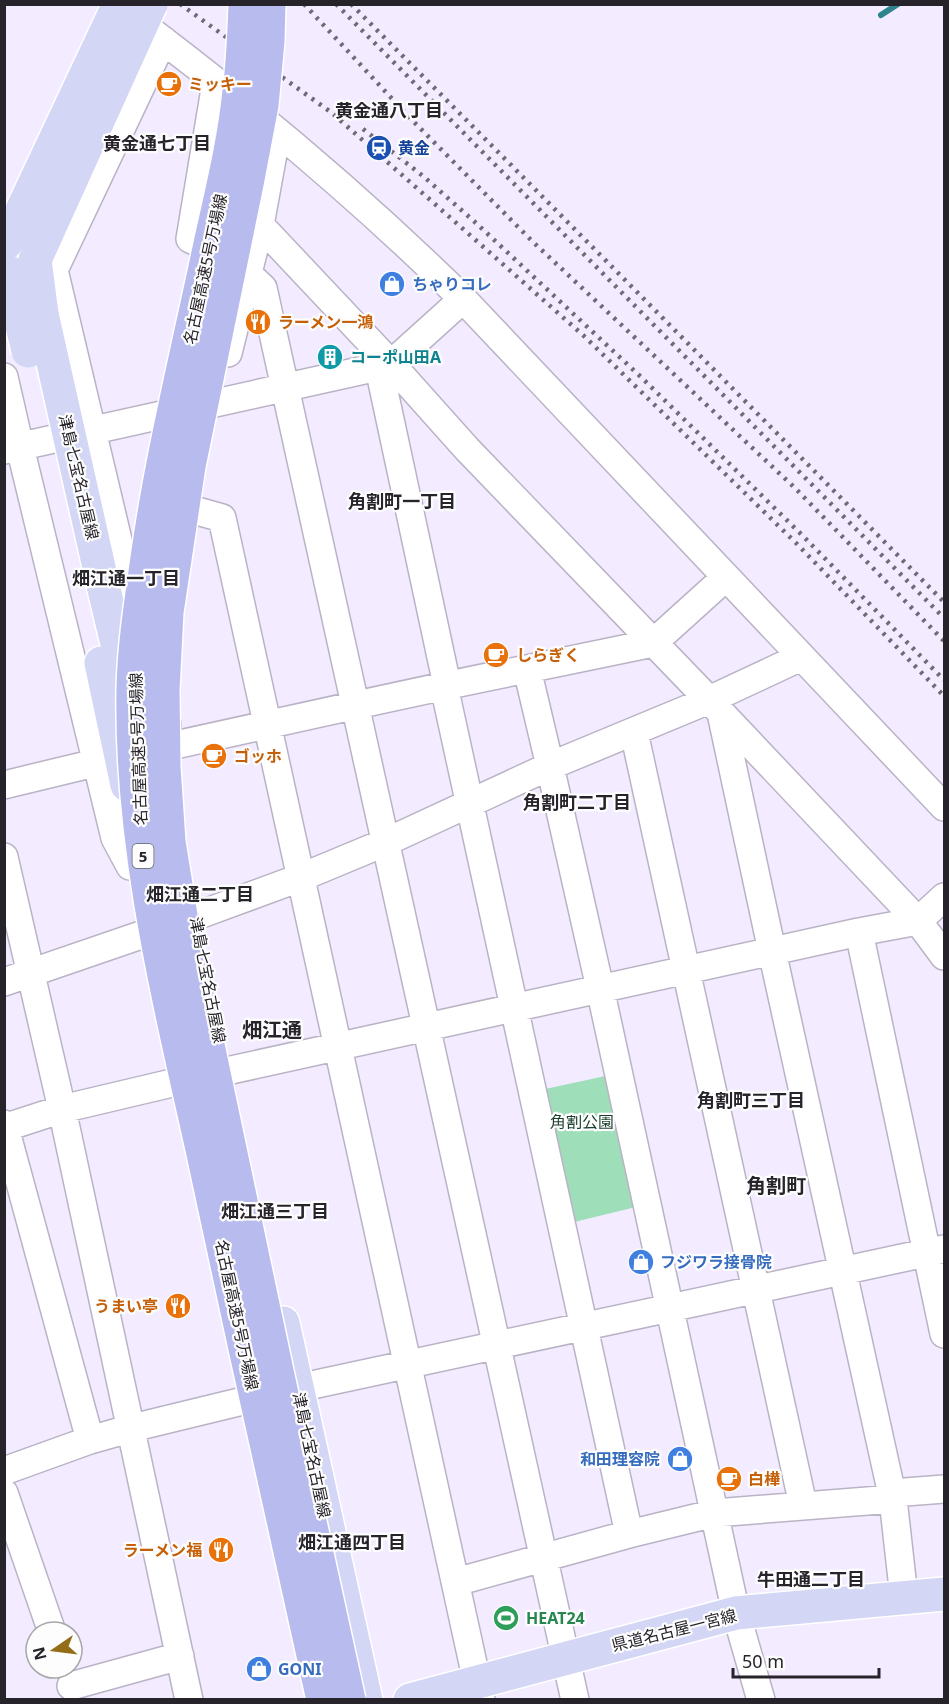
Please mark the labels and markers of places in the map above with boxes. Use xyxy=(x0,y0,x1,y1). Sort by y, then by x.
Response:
cafe icon: ミッキー xyxy=(154,69,184,99)
place label: ミッキー xyxy=(188,73,252,95)
station icon: 黄金 xyxy=(364,133,394,163)
place label: 黄金 xyxy=(398,137,430,159)
shop icon: ちゃりコレ xyxy=(377,269,407,299)
place label: ちゃりコレ xyxy=(412,273,492,295)
restaurant icon: ラーメン一鴻 xyxy=(243,307,273,337)
place label: ラーメン一鴻 xyxy=(278,311,373,333)
building icon: コーポ山田A xyxy=(315,342,345,372)
place label: コーポ山田A xyxy=(350,346,442,368)
cafe icon: しらぎく xyxy=(481,640,511,670)
place label: しらぎく xyxy=(516,644,580,666)
cafe icon: ゴッホ xyxy=(199,741,229,771)
place label: ゴッホ xyxy=(234,745,282,767)
shop icon: フジワラ接骨院 xyxy=(626,1247,656,1277)
place label: フジワラ接骨院 xyxy=(660,1251,772,1273)
restaurant icon: うまい亭 xyxy=(163,1291,193,1321)
place label: うまい亭 xyxy=(94,1295,158,1317)
shop icon: 和田理容院 xyxy=(665,1444,695,1474)
place label: 和田理容院 xyxy=(580,1448,660,1470)
cafe icon: 白樺 xyxy=(714,1464,744,1494)
place label: 白樺 xyxy=(748,1468,780,1490)
restaurant icon: ラーメン福 xyxy=(206,1535,236,1565)
place label: ラーメン福 xyxy=(123,1539,202,1561)
sports icon: HEAT24 xyxy=(491,1603,521,1633)
place label: HEAT24 xyxy=(526,1607,585,1629)
shop icon: GONI xyxy=(244,1654,274,1684)
place label: GONI xyxy=(278,1658,321,1680)

